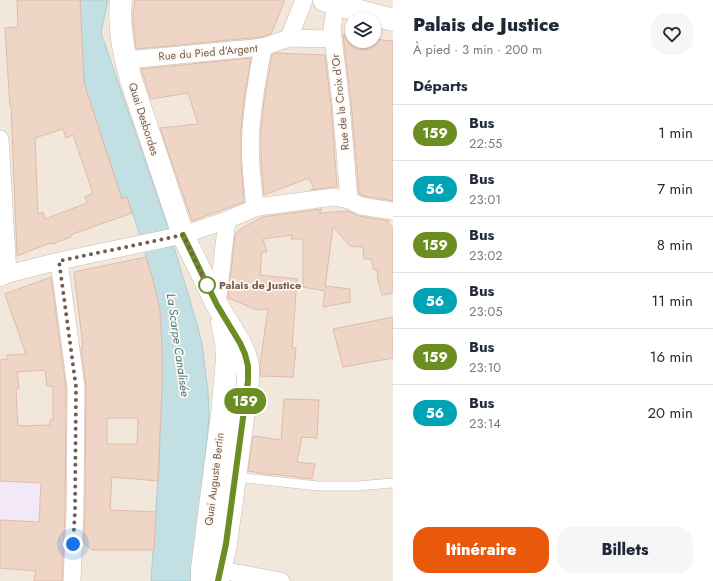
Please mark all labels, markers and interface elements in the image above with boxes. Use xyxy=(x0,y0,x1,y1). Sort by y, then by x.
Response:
text: Palais de Justice xyxy=(413,11,560,38)
map controls xyxy=(345,12,381,48)
button: layers xyxy=(345,12,381,48)
button: heart xyxy=(651,13,693,55)
street label: Rue du Pied d'Argent xyxy=(158,40,259,64)
text: À pied · 3 min · 200 m xyxy=(413,40,542,59)
street label: Rue de la Croix d'Or xyxy=(327,53,353,151)
text: Départs xyxy=(413,75,468,97)
street label: Quai Desbordes xyxy=(125,80,164,158)
text: Bus xyxy=(469,112,494,134)
text: 1 min xyxy=(658,122,693,144)
text: 159 xyxy=(422,123,448,143)
text: 22:55 xyxy=(469,134,502,153)
text: Bus xyxy=(469,168,494,190)
text: 7 min xyxy=(657,178,693,200)
text: 56 xyxy=(426,179,444,199)
text: 23:01 xyxy=(469,190,501,209)
text: Bus xyxy=(469,224,494,246)
text: 8 min xyxy=(657,234,693,256)
text: 159 xyxy=(422,235,448,255)
text: 23:02 xyxy=(469,246,503,265)
marker: Palais de Justice xyxy=(198,276,216,294)
place label: Palais de Justice xyxy=(219,277,301,293)
text: Bus xyxy=(469,280,494,302)
text: 11 min xyxy=(652,290,693,312)
text: 56 xyxy=(426,291,444,311)
water label: La Scarpe Canalisée xyxy=(162,292,194,398)
text: 23:05 xyxy=(469,302,503,321)
text: Bus xyxy=(469,336,494,358)
text: 16 min xyxy=(650,346,693,368)
text: 159 xyxy=(422,347,448,367)
text: 23:10 xyxy=(469,358,501,377)
line badge: 159 xyxy=(222,388,268,414)
text: 159 xyxy=(232,391,258,411)
text: Bus xyxy=(469,392,494,414)
text: 20 min xyxy=(647,402,693,424)
text: 56 xyxy=(426,403,444,423)
text: 23:14 xyxy=(469,414,501,433)
street label: Quai Auguste Bertin xyxy=(200,432,228,526)
button: Itinéraire xyxy=(413,527,549,573)
button: Billets xyxy=(557,527,693,573)
your location xyxy=(63,534,83,554)

